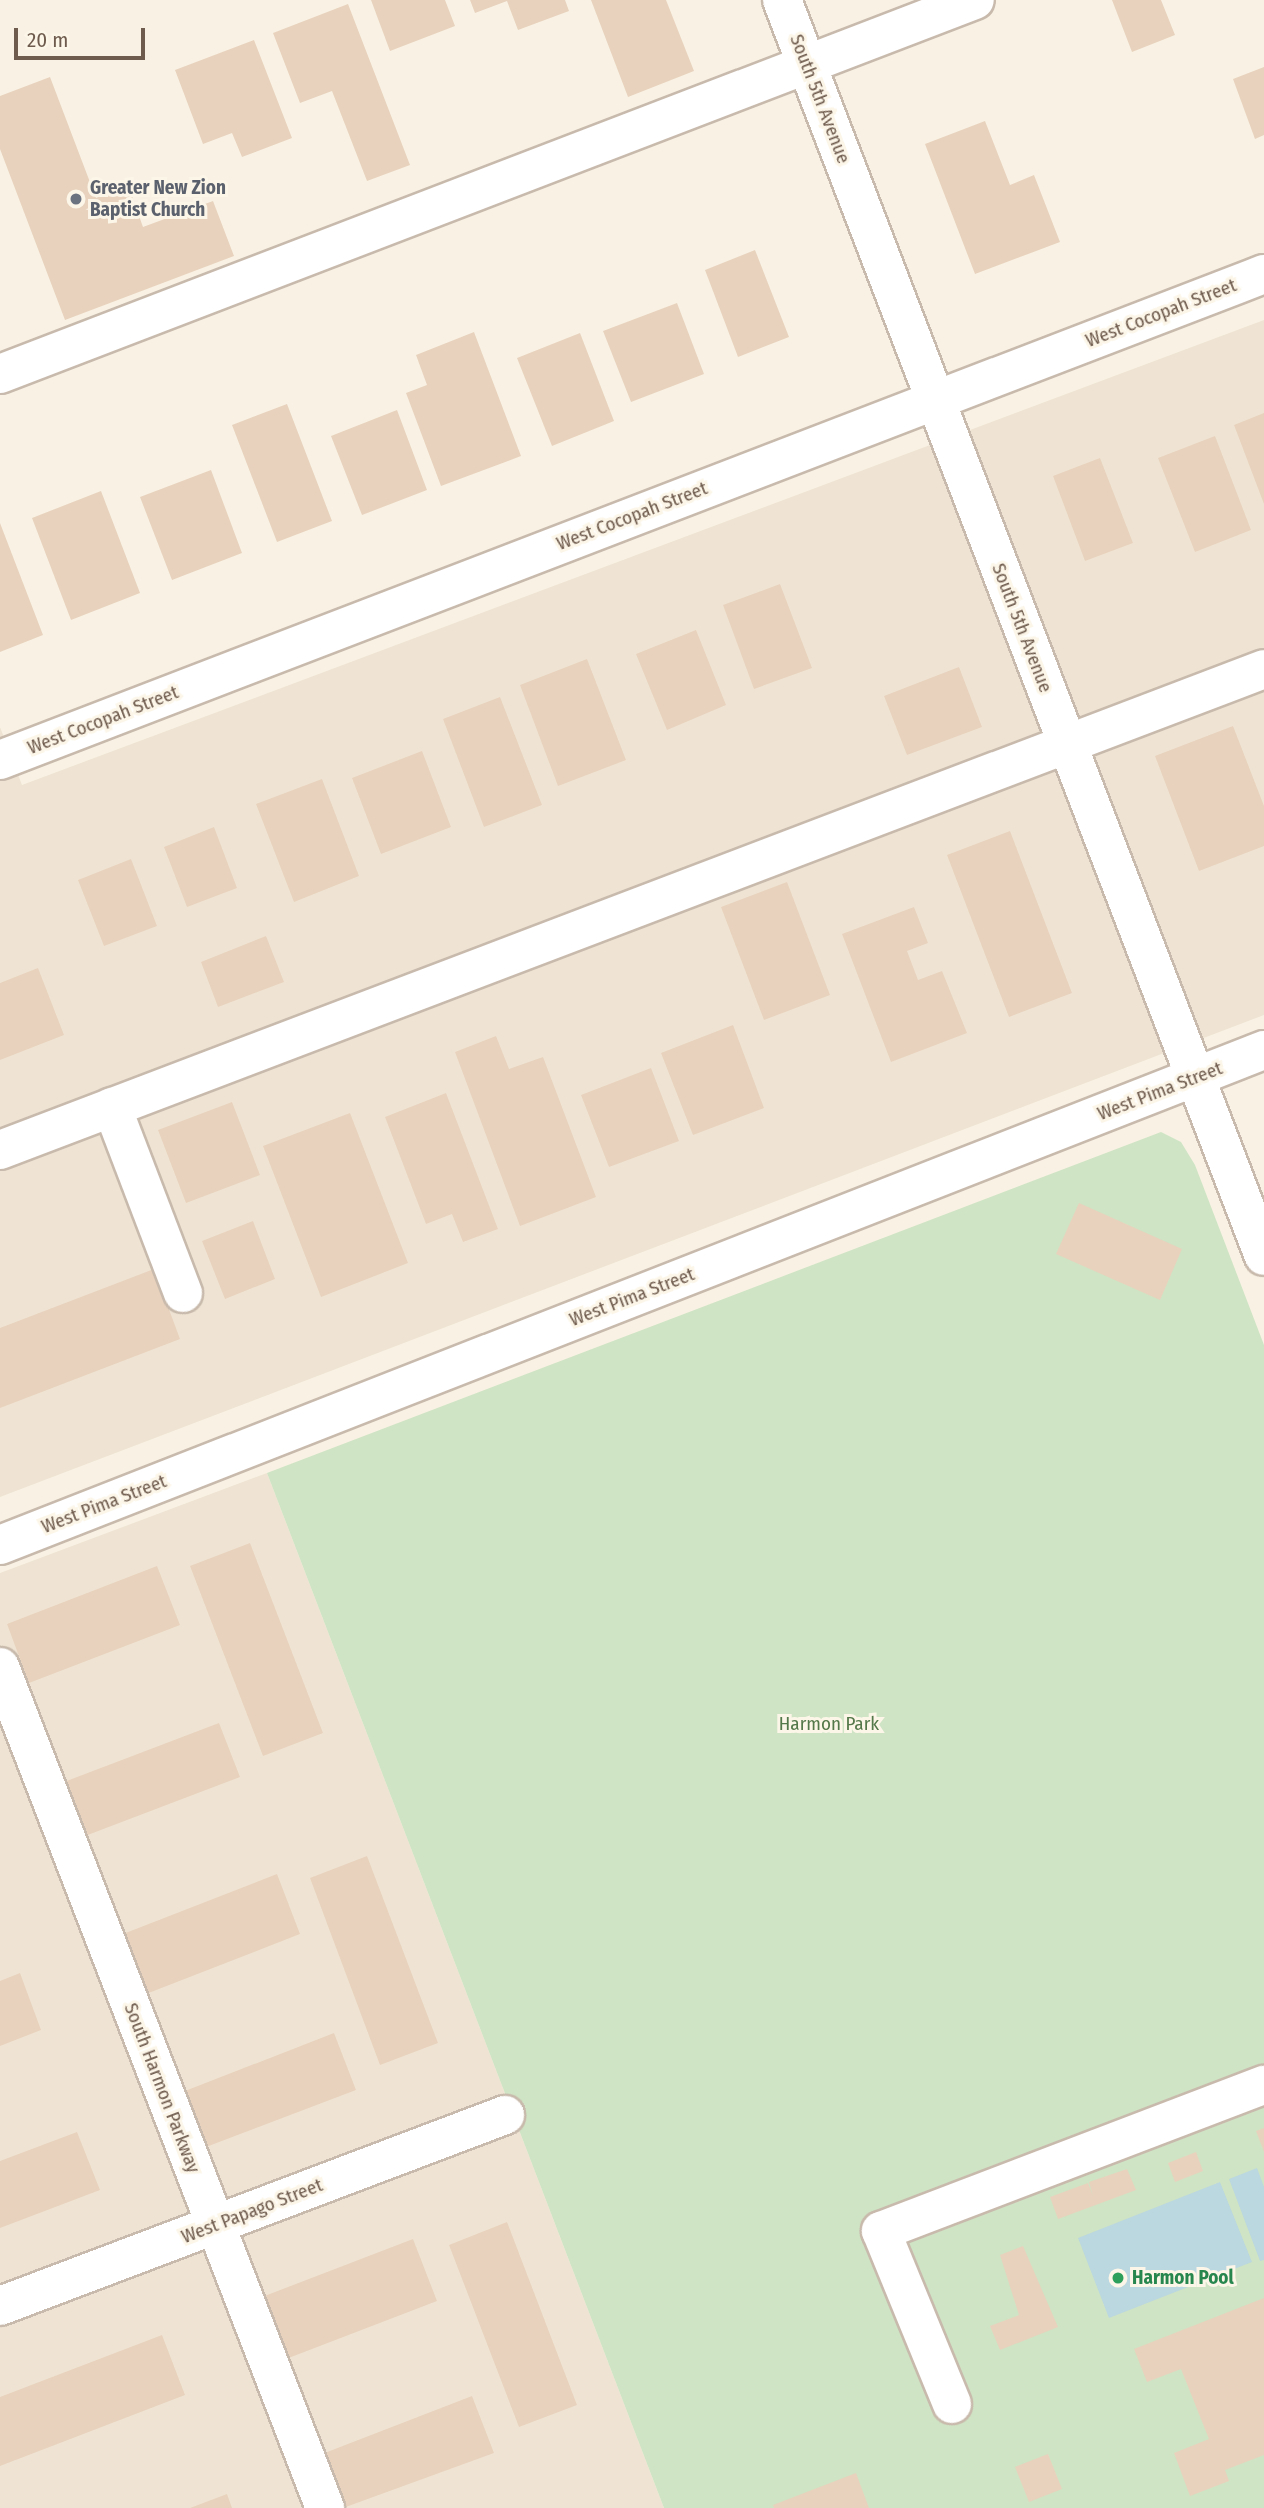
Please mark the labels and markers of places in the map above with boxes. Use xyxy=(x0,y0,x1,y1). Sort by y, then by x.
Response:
place label: Greater New Zion Baptist Church xyxy=(90,177,226,221)
marker: Greater New Zion Baptist Church xyxy=(68,191,84,207)
place label: Harmon Pool xyxy=(1132,2267,1234,2289)
marker: Harmon Pool xyxy=(1110,2270,1126,2286)

